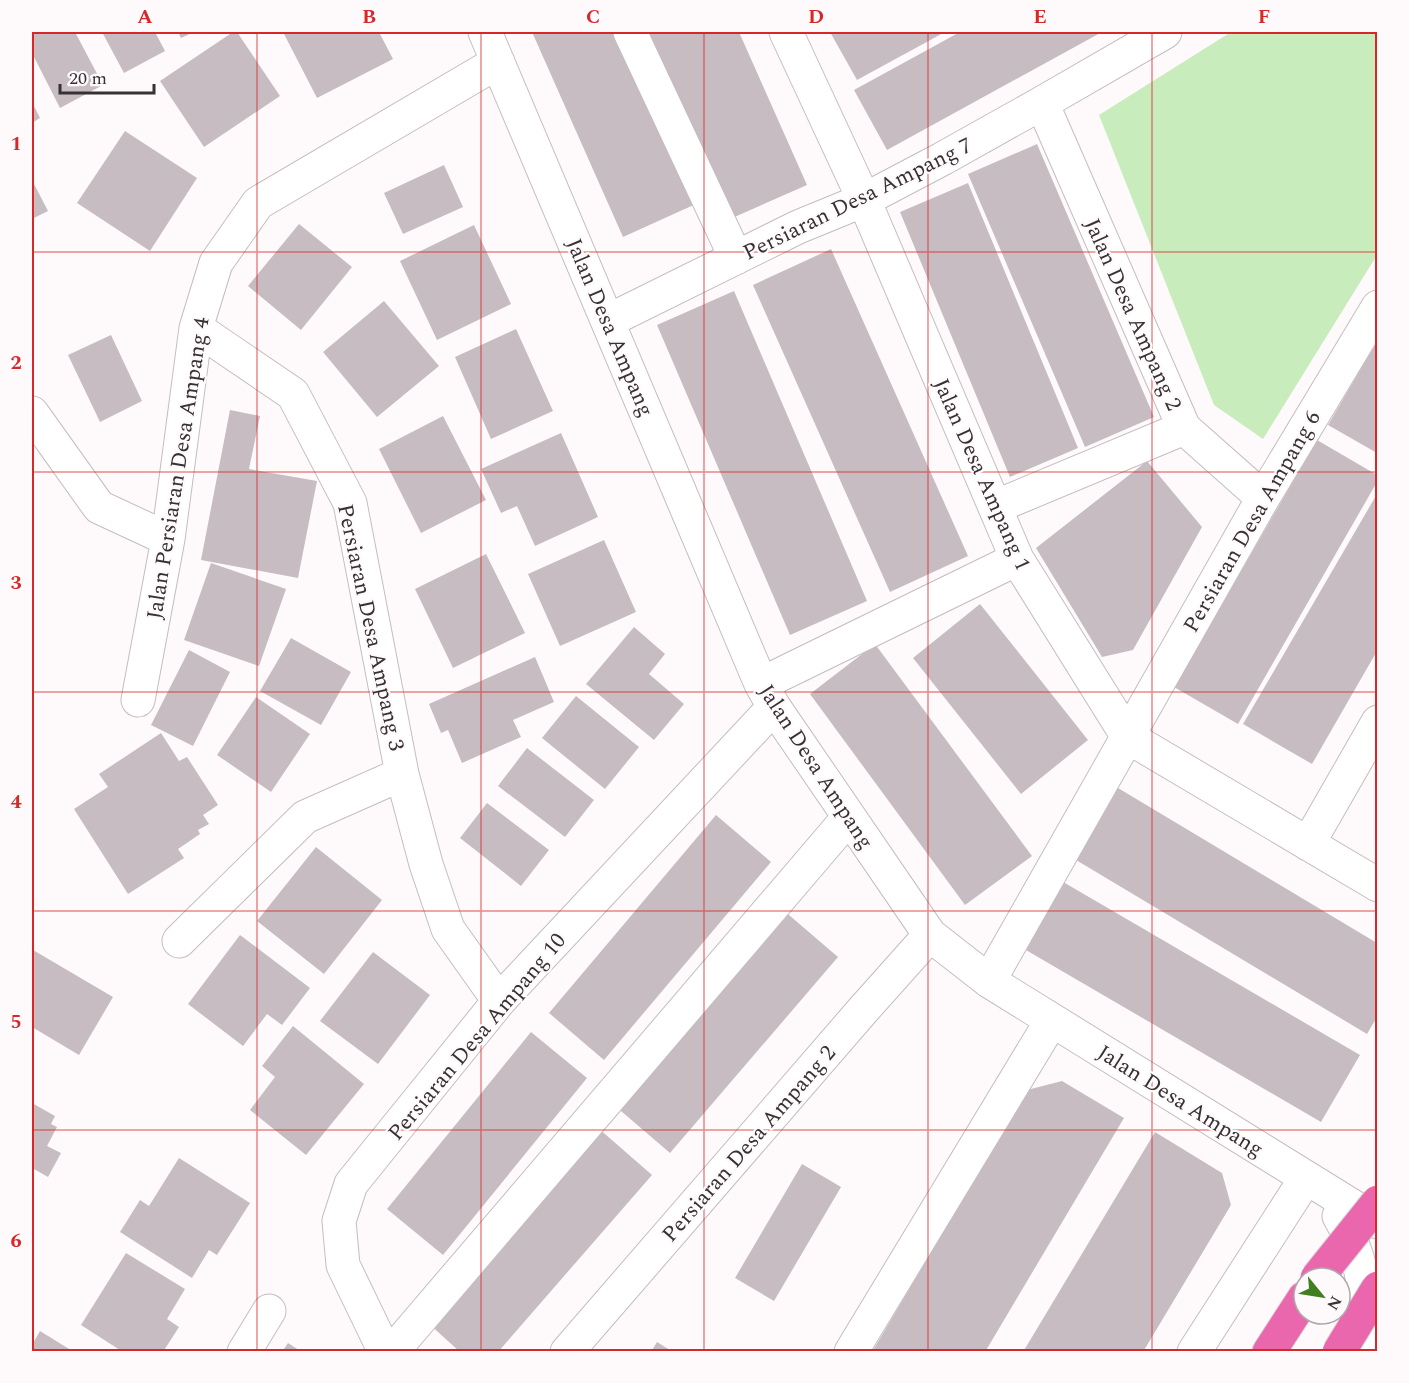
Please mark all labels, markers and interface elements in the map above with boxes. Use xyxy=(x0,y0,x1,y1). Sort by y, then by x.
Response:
text: A xyxy=(137,2,153,32)
text: B xyxy=(362,2,376,32)
text: C xyxy=(586,2,600,32)
text: D xyxy=(808,2,824,32)
text: E xyxy=(1033,2,1047,32)
text: F xyxy=(1258,2,1270,32)
scale bar xyxy=(60,57,154,95)
text: 20 m xyxy=(69,65,107,92)
text: 1 xyxy=(10,129,22,159)
street label: Persiaran Desa Ampang 7 xyxy=(737,129,978,269)
street label: Jalan Desa Ampang 2 xyxy=(1075,213,1190,416)
street label: Jalan Desa Ampang xyxy=(557,233,662,422)
street label: Jalan Persiaran Desa Ampang 4 xyxy=(138,315,219,622)
text: 2 xyxy=(10,348,22,378)
street label: Jalan Desa Ampang 1 xyxy=(924,373,1039,576)
street label: Persiaran Desa Ampang 6 xyxy=(1175,405,1329,639)
street label: Persiaran Desa Ampang 3 xyxy=(328,501,413,754)
text: 3 xyxy=(10,568,22,598)
street label: Jalan Desa Ampang xyxy=(750,678,882,856)
text: 4 xyxy=(10,787,22,817)
street label: Persiaran Desa Ampang 10 xyxy=(380,926,574,1148)
text: 5 xyxy=(10,1007,22,1037)
street label: Jalan Desa Ampang xyxy=(1090,1037,1270,1166)
street label: Persiaran Desa Ampang 2 xyxy=(654,1038,844,1250)
text: 6 xyxy=(10,1226,22,1256)
north arrow xyxy=(1292,1266,1352,1326)
text: N xyxy=(1320,1291,1348,1315)

